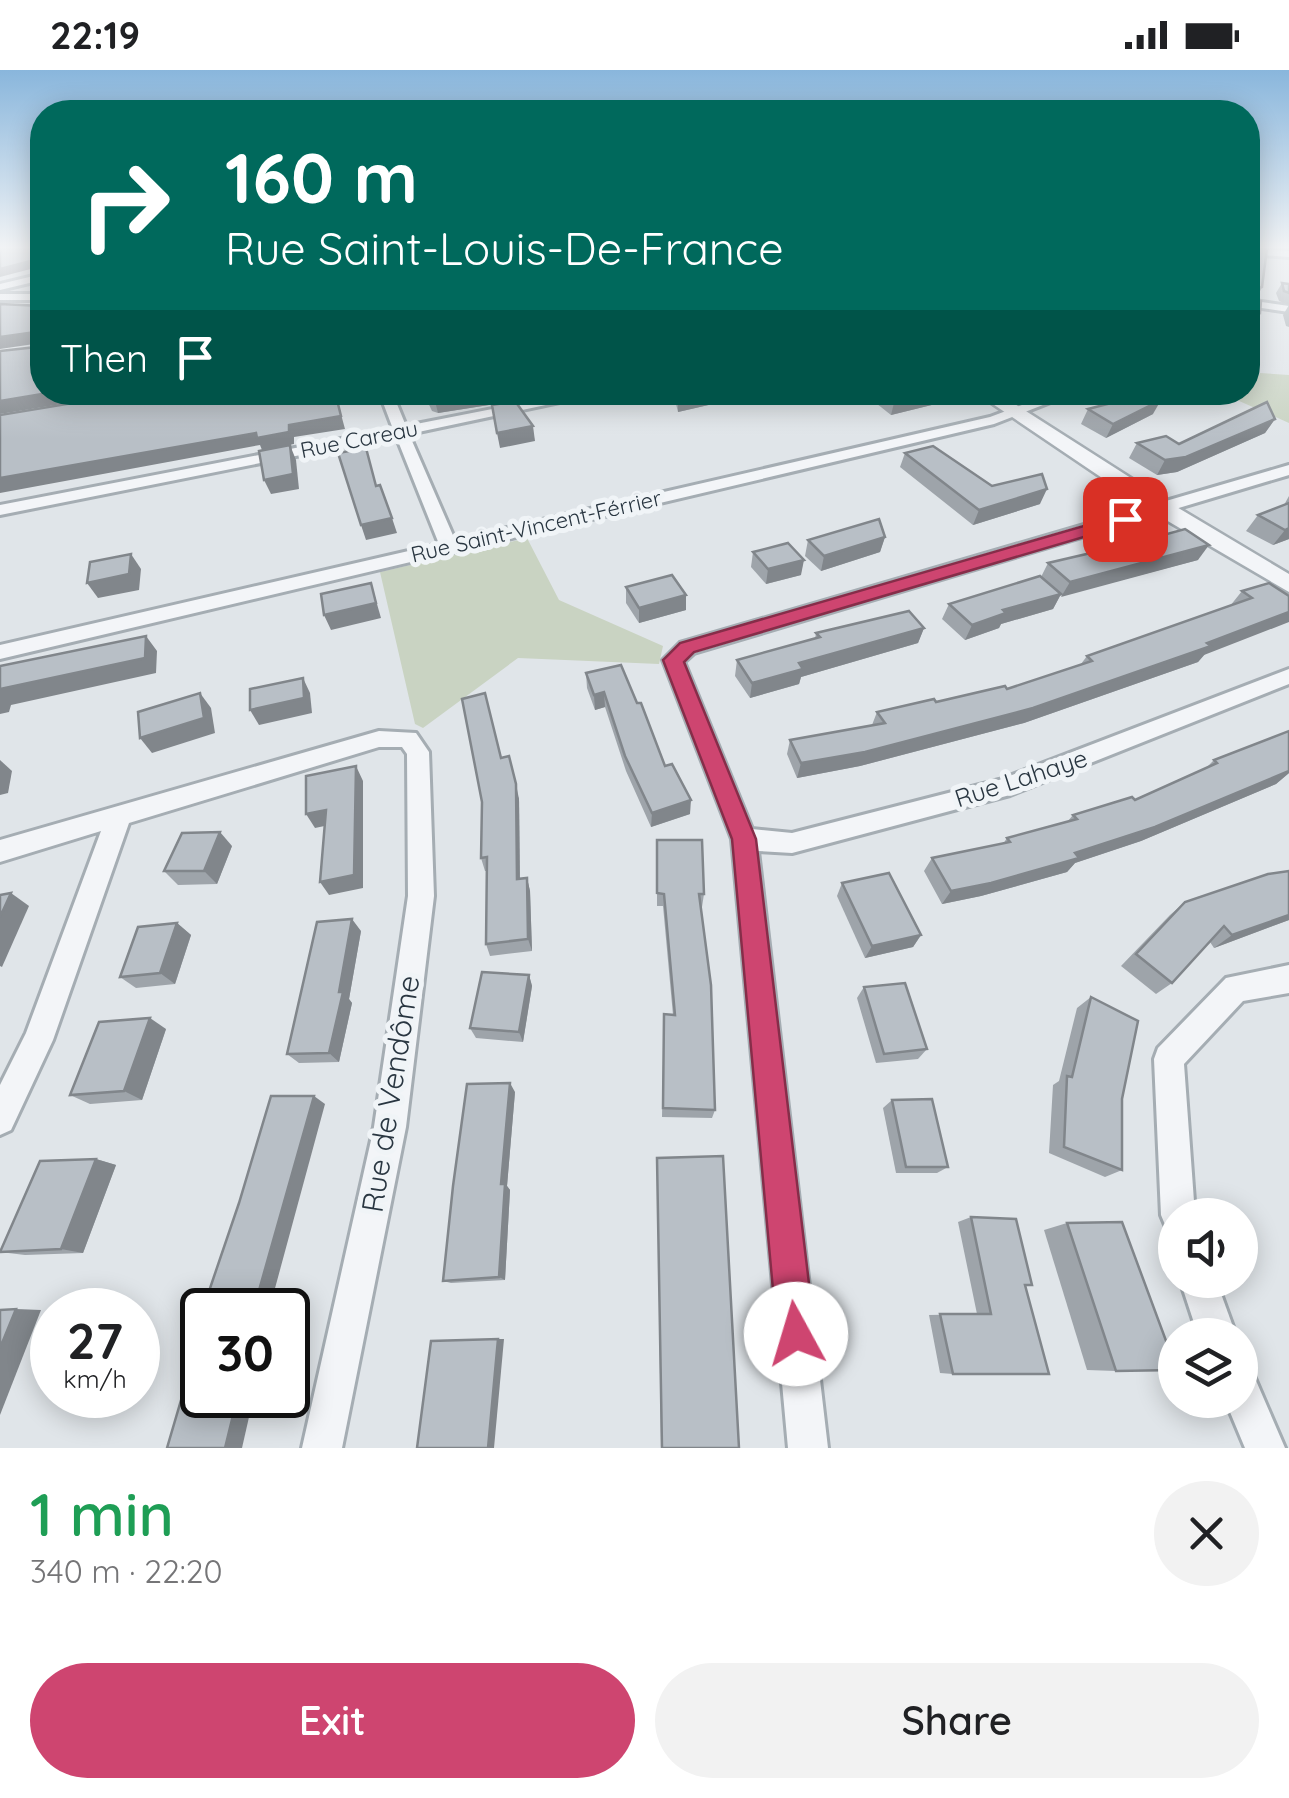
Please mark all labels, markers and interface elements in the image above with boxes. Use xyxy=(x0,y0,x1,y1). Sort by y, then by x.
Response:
text: 22:19 xyxy=(50,11,140,59)
text: 160 m xyxy=(225,133,418,221)
icon: right xyxy=(60,140,190,270)
text: Rue Saint-Louis-De-France xyxy=(225,220,784,276)
icon: arrive xyxy=(168,330,223,385)
text: Then xyxy=(60,334,148,382)
street label: Rue Careau xyxy=(298,414,420,464)
pin xyxy=(1083,477,1168,562)
street label: Rue Saint-Vincent-Férrier xyxy=(408,483,665,568)
icon: arrive xyxy=(1098,492,1153,547)
street label: Rue Lahaye xyxy=(951,742,1091,814)
street label: Rue de Vendôme xyxy=(353,973,428,1215)
map controls xyxy=(1158,1198,1258,1418)
button: sound xyxy=(1158,1198,1258,1298)
position arrow xyxy=(744,1282,848,1386)
speed limit sign: 30 xyxy=(180,1288,310,1418)
text: 27 xyxy=(67,1309,123,1372)
button: layers xyxy=(1158,1318,1258,1418)
text: km/h xyxy=(63,1363,127,1394)
text: 1 min xyxy=(30,1476,174,1551)
button: close xyxy=(1154,1481,1259,1586)
text: 340 m · 22:20 xyxy=(30,1551,223,1591)
button: Exit xyxy=(30,1663,635,1778)
button: Share xyxy=(655,1663,1259,1778)

